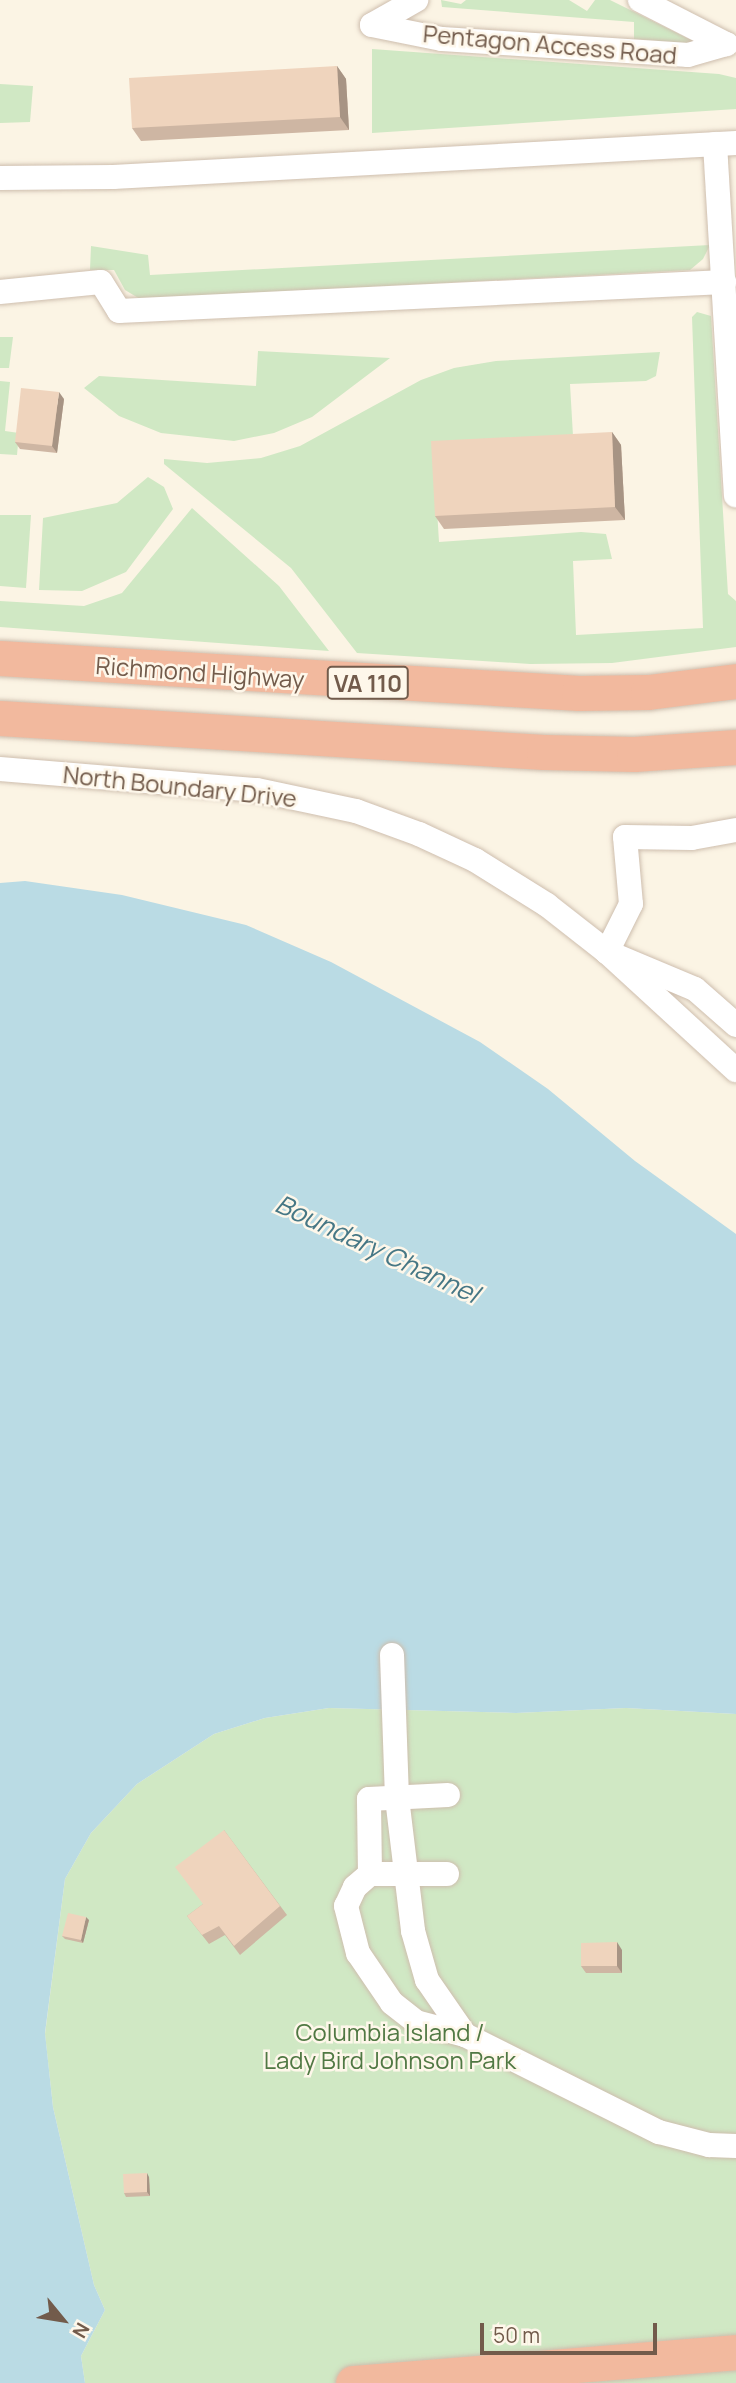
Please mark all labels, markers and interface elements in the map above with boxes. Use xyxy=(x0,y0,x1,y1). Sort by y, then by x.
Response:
street label: Pentagon Access Road xyxy=(422,19,678,69)
street label: Richmond Highway xyxy=(95,650,305,694)
road number: VA 110 xyxy=(326,664,410,702)
street label: North Boundary Drive xyxy=(62,759,298,813)
water label: Boundary Channel xyxy=(270,1188,484,1310)
park label: Columbia Island / Lady Bird Johnson Park xyxy=(264,2018,516,2074)
north arrow xyxy=(28,2285,98,2355)
scale bar xyxy=(484,2310,661,2354)
text: N xyxy=(67,2318,96,2343)
text: 50 m xyxy=(493,2321,540,2349)

